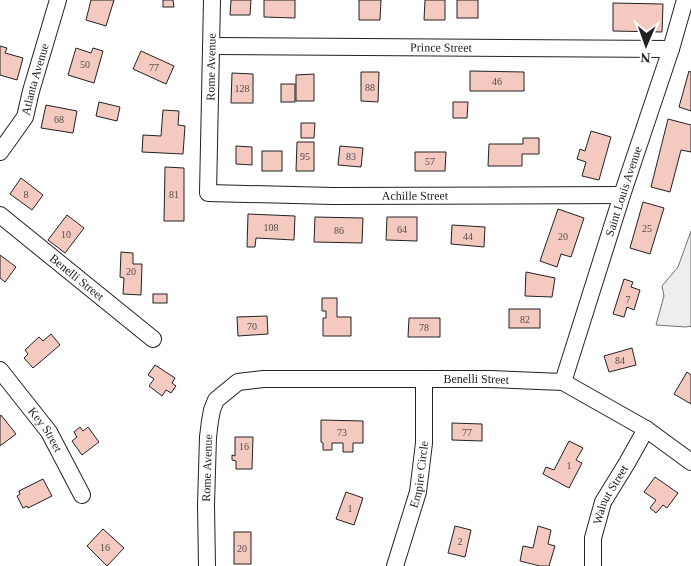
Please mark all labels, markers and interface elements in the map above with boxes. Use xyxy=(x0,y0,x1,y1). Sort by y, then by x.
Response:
north arrow xyxy=(621,20,671,70)
street label: Rome Avenue xyxy=(203,33,219,101)
street label: Prince Street xyxy=(410,40,473,55)
street label: Atlanta Avenue xyxy=(19,42,52,117)
text: N xyxy=(640,50,651,65)
house number: 50 xyxy=(80,59,90,70)
house number: 77 xyxy=(149,62,159,73)
house number: 46 xyxy=(492,76,502,87)
house number: 88 xyxy=(365,82,375,93)
house number: 128 xyxy=(235,83,250,94)
house number: 68 xyxy=(54,114,64,125)
street label: Saint Louis Avenue xyxy=(602,145,645,238)
house number: 95 xyxy=(300,151,310,162)
house number: 83 xyxy=(346,151,356,162)
house number: 57 xyxy=(425,156,435,167)
house number: 8 xyxy=(24,189,29,200)
house number: 81 xyxy=(169,189,179,200)
street label: Achille Street xyxy=(382,189,449,203)
house number: 108 xyxy=(264,222,279,233)
house number: 25 xyxy=(642,223,652,234)
house number: 64 xyxy=(397,224,407,235)
house number: 86 xyxy=(334,225,344,236)
house number: 10 xyxy=(61,229,71,240)
house number: 44 xyxy=(463,231,473,242)
house number: 20 xyxy=(558,231,568,242)
street label: Benelli Street xyxy=(47,251,107,304)
house number: 20 xyxy=(126,266,136,277)
house number: 7 xyxy=(626,294,631,305)
house number: 82 xyxy=(520,314,530,325)
house number: 70 xyxy=(247,321,257,332)
house number: 78 xyxy=(419,322,429,333)
house number: 84 xyxy=(615,355,625,366)
street label: Benelli Street xyxy=(443,372,510,387)
street label: Key Street xyxy=(25,404,65,455)
house number: 73 xyxy=(337,427,347,438)
house number: 77 xyxy=(462,427,472,438)
street label: Rome Avenue xyxy=(199,433,215,502)
street label: Empire Circle xyxy=(406,440,431,510)
house number: 16 xyxy=(239,441,249,452)
house number: 1 xyxy=(567,460,572,471)
street label: Walnut Street xyxy=(590,462,631,526)
house number: 1 xyxy=(348,503,353,514)
house number: 2 xyxy=(458,536,463,547)
house number: 16 xyxy=(100,542,110,553)
house number: 20 xyxy=(237,543,247,554)

